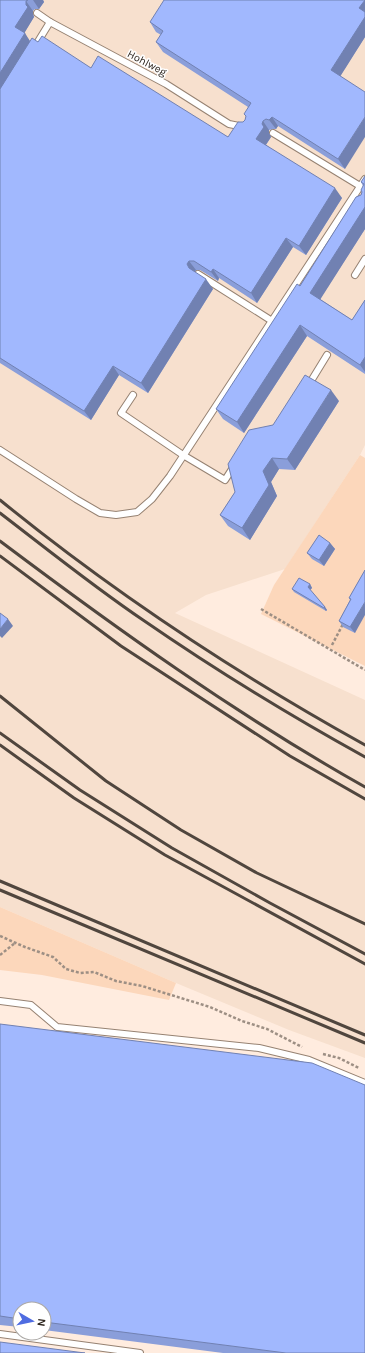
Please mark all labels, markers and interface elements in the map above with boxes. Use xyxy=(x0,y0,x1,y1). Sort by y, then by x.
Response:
street label: Hohlweg xyxy=(125,47,170,79)
north arrow xyxy=(12,1301,52,1341)
text: N xyxy=(34,1318,48,1327)

